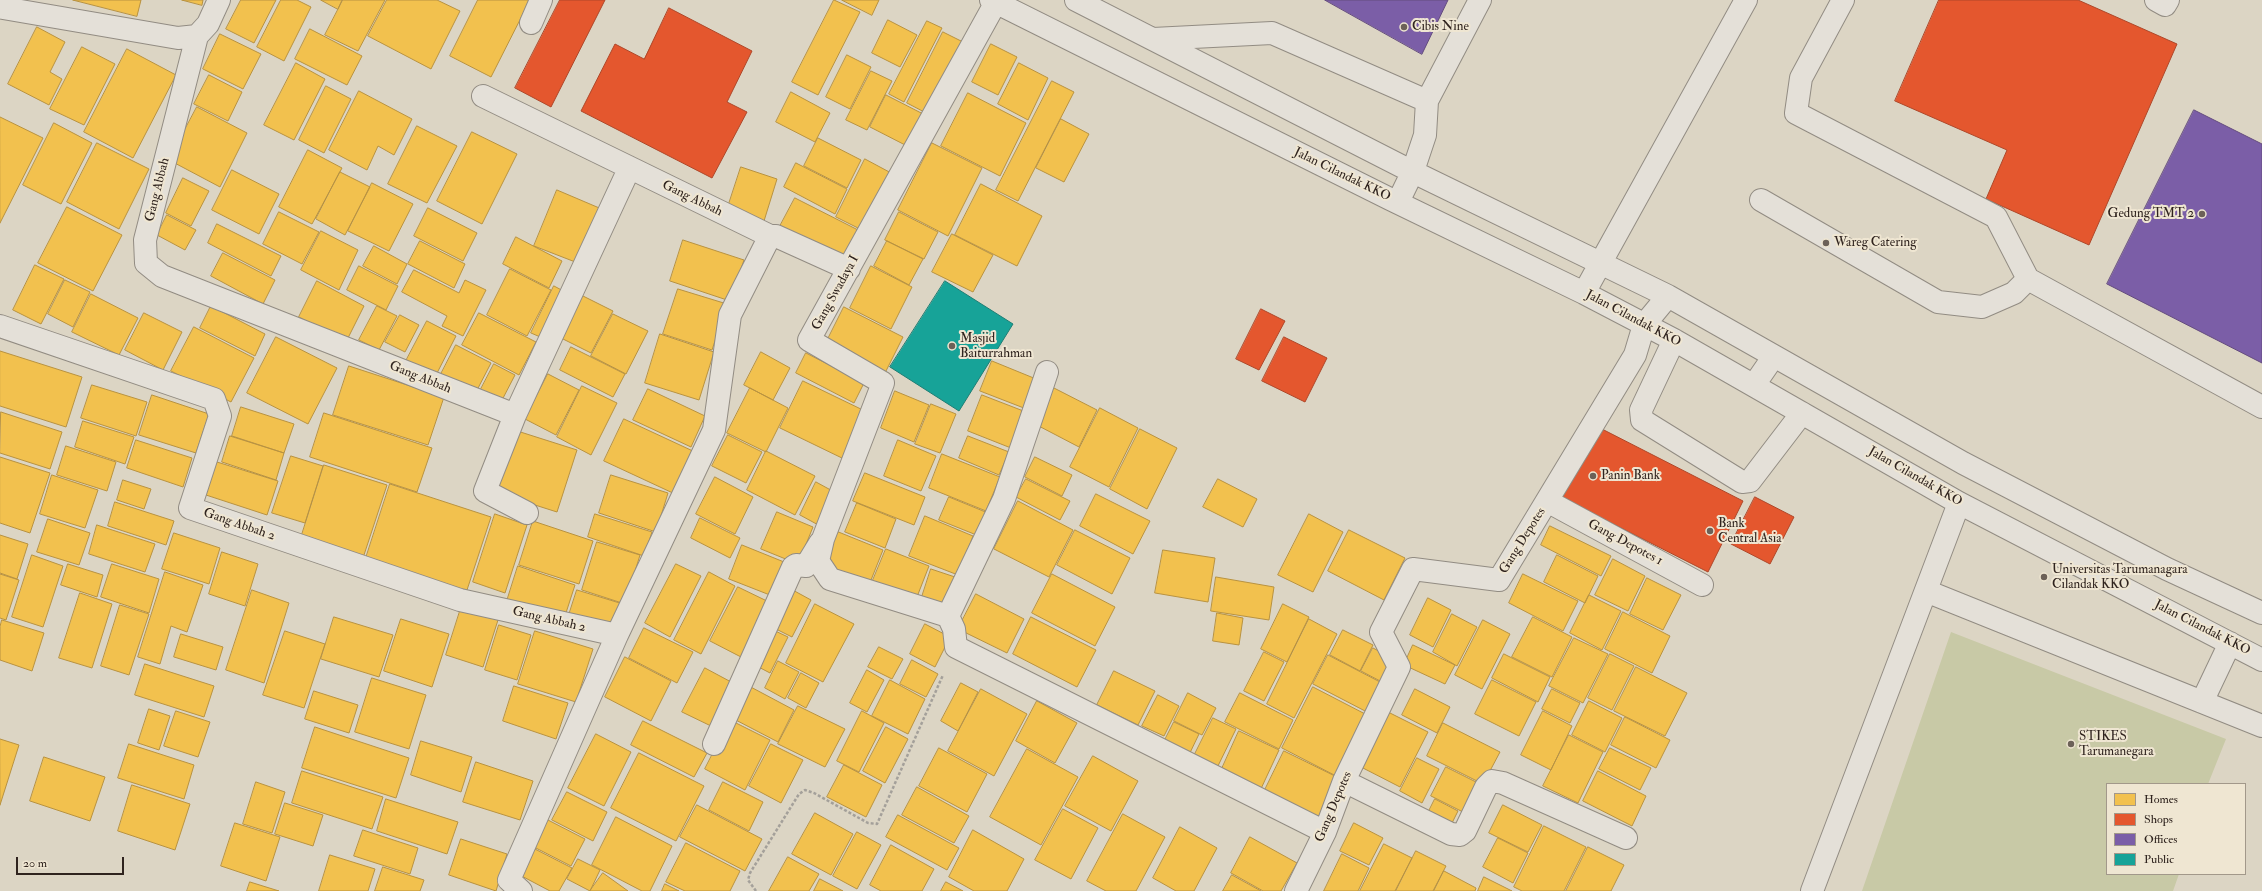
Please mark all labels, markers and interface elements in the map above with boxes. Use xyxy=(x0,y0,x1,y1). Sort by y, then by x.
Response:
place label: Cibis Nine xyxy=(1412,19,1469,35)
marker: Cibis Nine xyxy=(1399,22,1409,32)
street label: Jalan Cilandak KKO xyxy=(1291,145,1393,205)
street label: Gang Abbah xyxy=(143,156,173,224)
street label: Gang Abbah xyxy=(659,178,725,220)
place label: Gedung TMT 2 xyxy=(2107,206,2194,222)
marker: Gedung TMT 2 xyxy=(2197,209,2207,219)
place label: Wareg Catering xyxy=(1834,235,1917,251)
marker: Wareg Catering xyxy=(1821,238,1831,248)
street label: Gang Swadaya I xyxy=(809,253,863,333)
street label: Jalan Cilandak KKO xyxy=(1583,287,1683,351)
place label: Masjid Baiturrahman xyxy=(960,331,1032,362)
marker: Masjid Baiturrahman xyxy=(947,341,957,351)
street label: Gang Abbah xyxy=(387,359,453,397)
street label: Jalan Cilandak KKO xyxy=(1865,444,1965,510)
place label: Panin Bank xyxy=(1601,468,1660,484)
marker: Panin Bank xyxy=(1588,471,1598,481)
street label: Gang Abbah 2 xyxy=(201,505,277,545)
street label: Gang Depotes xyxy=(1496,505,1550,577)
place label: Bank Central Asia xyxy=(1718,516,1782,547)
street label: Gang Depotes 1 xyxy=(1585,517,1665,569)
marker: Bank Central Asia xyxy=(1705,526,1715,536)
place label: Universitas Tarumanagara Cilandak KKO xyxy=(2052,562,2188,593)
marker: Universitas Tarumanagara Cilandak KKO xyxy=(2039,572,2049,582)
street label: Jalan Cilandak KKO xyxy=(2151,597,2253,659)
street label: Gang Abbah 2 xyxy=(511,604,587,636)
place label: STIKES Tarumanegara xyxy=(2079,729,2154,760)
marker: STIKES Tarumanegara xyxy=(2066,739,2076,749)
street label: Gang Depotes xyxy=(1312,769,1356,845)
legend xyxy=(2106,783,2246,875)
text: Homes xyxy=(2144,792,2178,807)
text: Shops xyxy=(2144,812,2173,827)
text: Offices xyxy=(2144,832,2177,847)
scale bar xyxy=(18,849,126,875)
text: Public xyxy=(2144,852,2174,867)
text: 20 m xyxy=(23,856,47,871)

